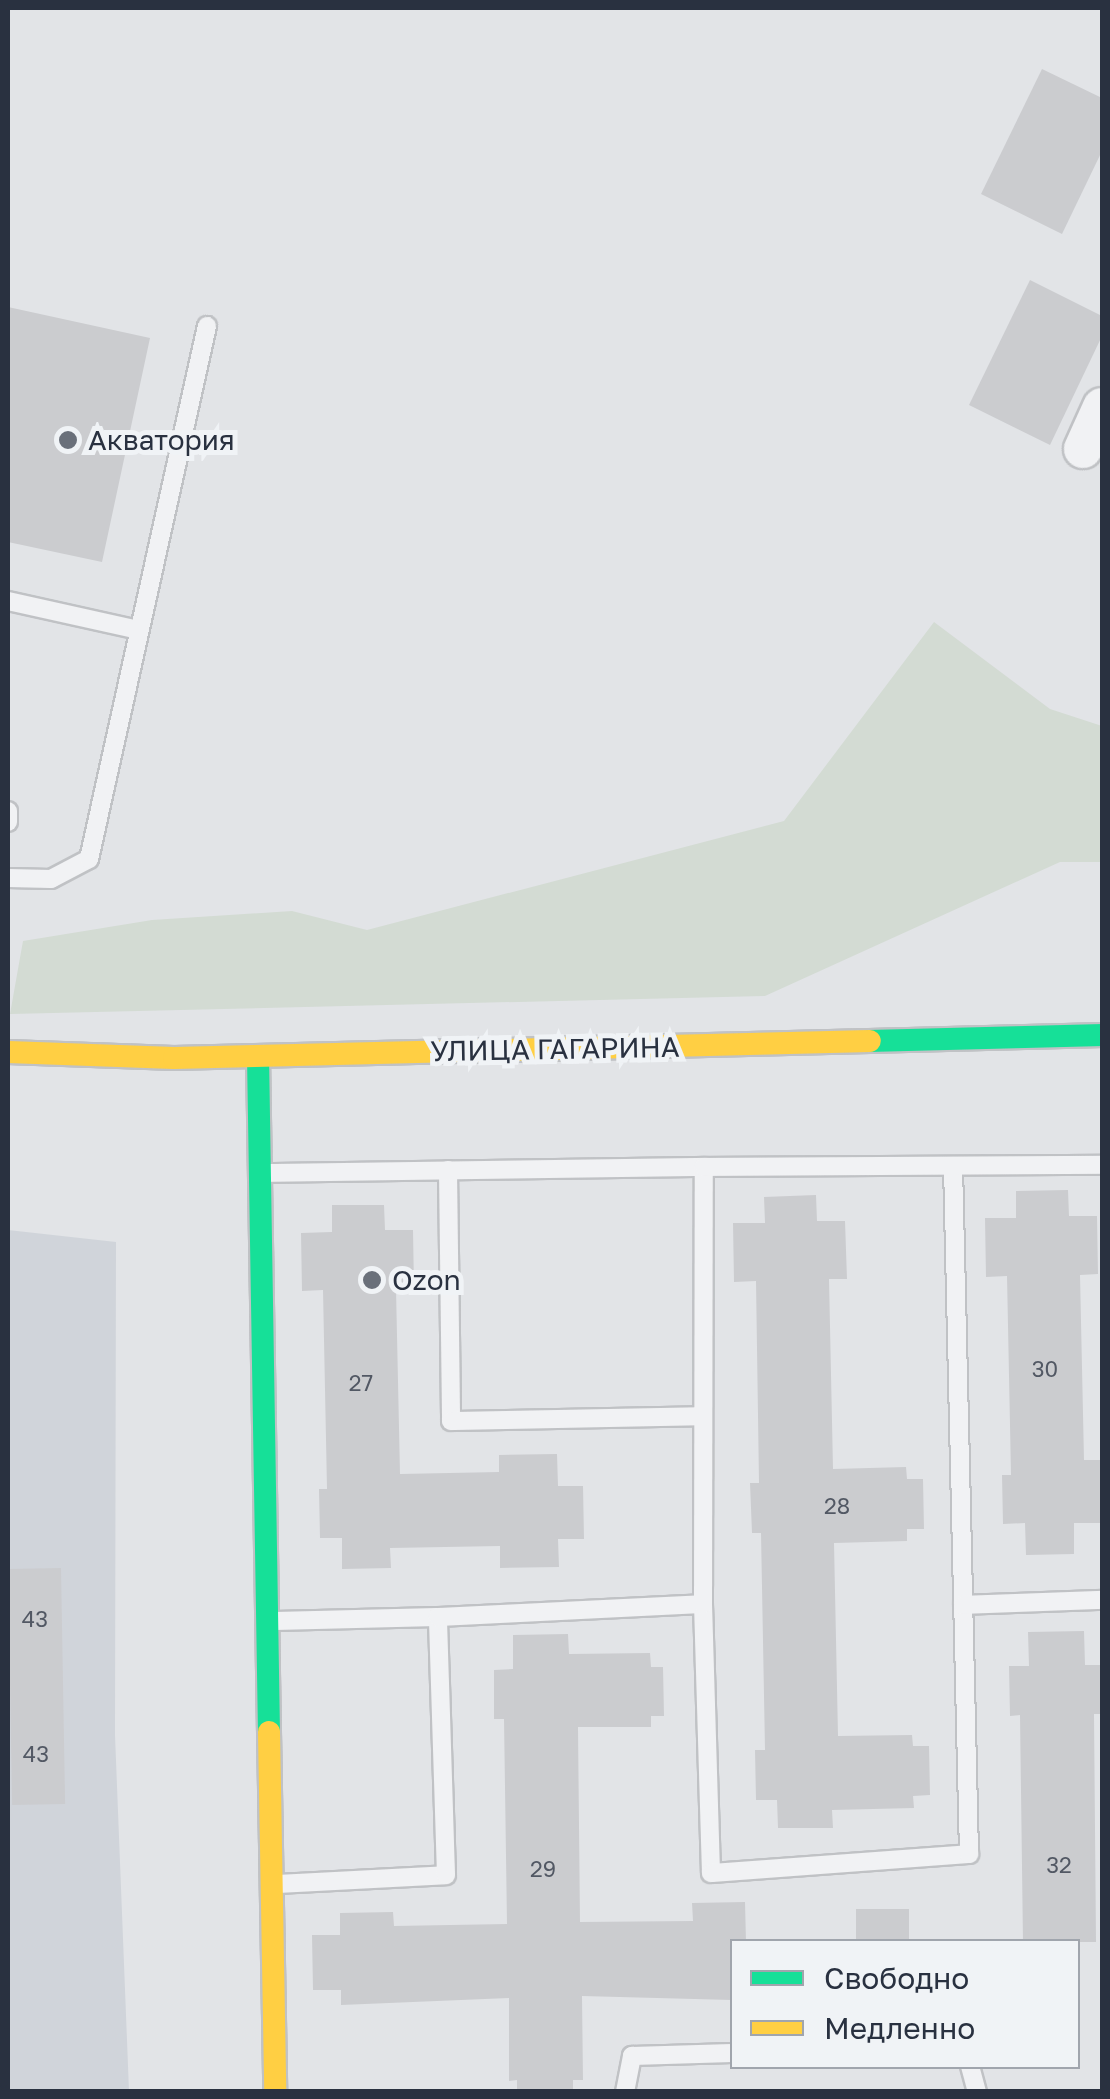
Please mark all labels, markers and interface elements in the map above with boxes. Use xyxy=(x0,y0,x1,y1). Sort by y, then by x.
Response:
place label: Акватория xyxy=(88,423,235,457)
marker: Акватория xyxy=(57,429,79,451)
street label: УЛИЦА ГАГАРИНА xyxy=(430,1030,680,1068)
place label: Ozon xyxy=(392,1263,461,1297)
marker: Ozon xyxy=(361,1269,383,1291)
house number: 30 xyxy=(1032,1356,1058,1382)
house number: 27 xyxy=(349,1370,373,1396)
house number: 28 xyxy=(824,1493,850,1519)
house number: 43 xyxy=(22,1606,48,1632)
house number: 43 xyxy=(23,1741,49,1767)
house number: 32 xyxy=(1046,1852,1072,1878)
house number: 29 xyxy=(530,1856,556,1882)
legend xyxy=(730,1939,1080,2069)
text: Свободно xyxy=(824,1960,969,1996)
text: Медленно xyxy=(824,2010,975,2046)

